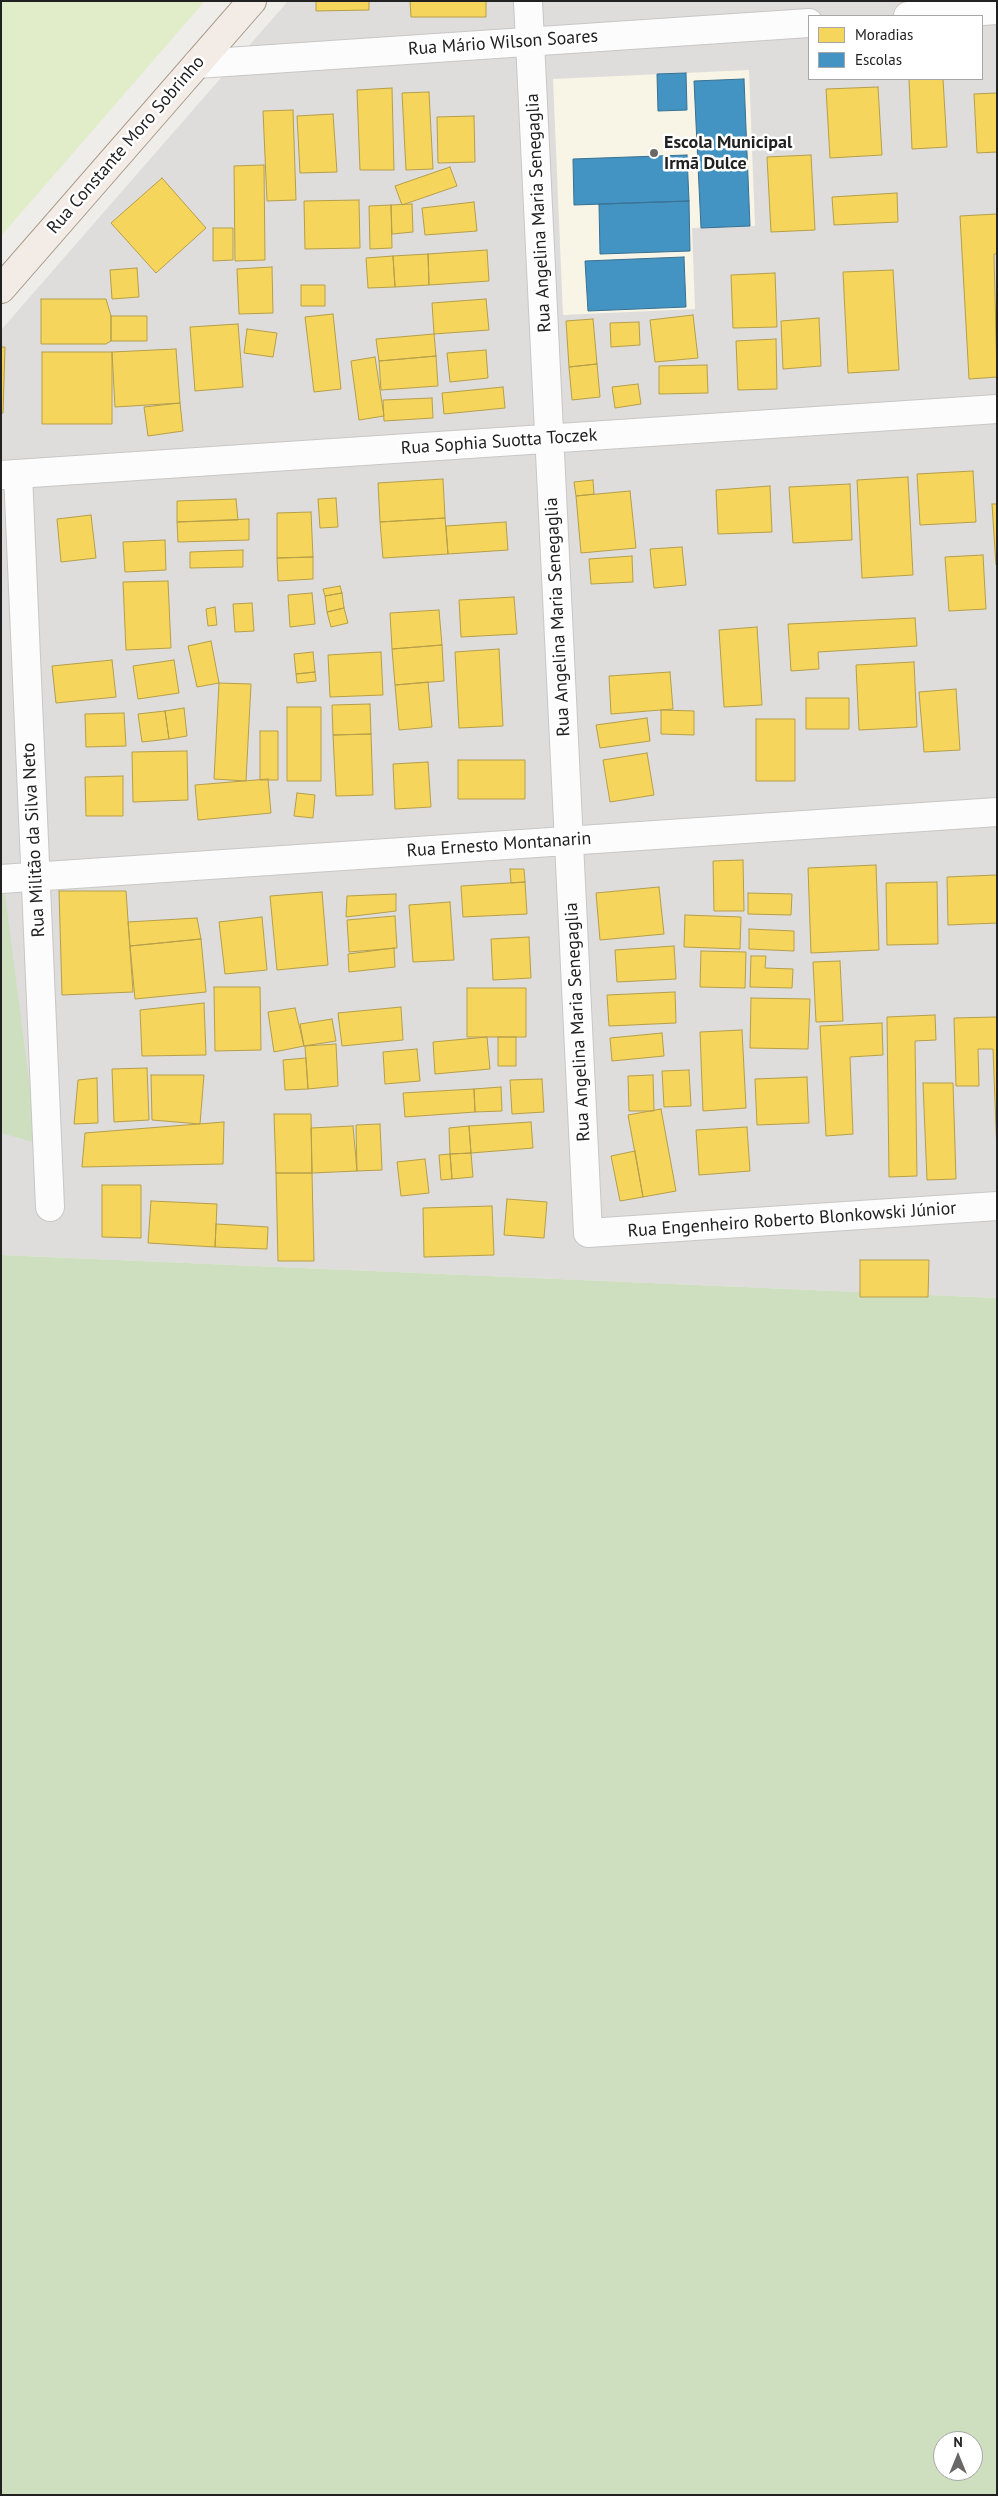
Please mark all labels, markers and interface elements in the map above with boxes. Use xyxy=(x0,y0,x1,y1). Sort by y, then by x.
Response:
legend xyxy=(808,15,983,80)
text: Moradias xyxy=(855,25,913,44)
street label: Rua Mário Wilson Soares xyxy=(407,26,599,60)
text: Escolas xyxy=(855,50,902,69)
street label: Rua Constante Moro Sobrinho xyxy=(43,51,209,239)
street label: Rua Angelina Maria Senegaglia xyxy=(522,93,556,333)
place label: Escola Municipal Irmã Dulce xyxy=(664,132,792,174)
marker: Escola Municipal Irmã Dulce xyxy=(648,147,660,159)
street label: Rua Sophia Suotta Toczek xyxy=(400,424,598,460)
street label: Rua Angelina Maria Senegaglia xyxy=(541,497,575,737)
street label: Rua Militão da Silva Neto xyxy=(18,742,50,938)
street label: Rua Ernesto Montanarin xyxy=(406,828,592,862)
street label: Rua Angelina Maria Senegaglia xyxy=(561,902,595,1142)
street label: Rua Engenheiro Roberto Blonkowski Júnior xyxy=(627,1198,957,1242)
north arrow xyxy=(933,2431,983,2481)
text: N xyxy=(953,2433,963,2451)

